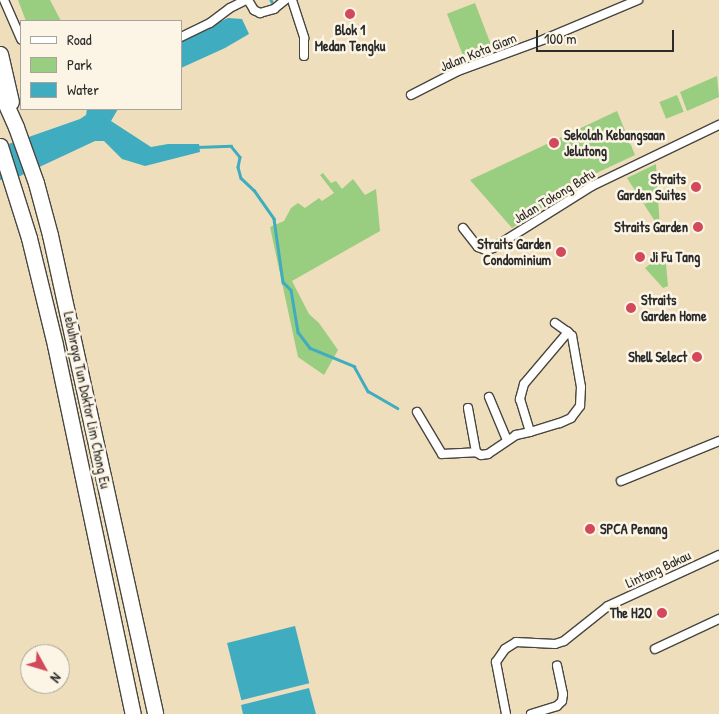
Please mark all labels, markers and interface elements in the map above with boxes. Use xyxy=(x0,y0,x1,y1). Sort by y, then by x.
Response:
marker: Blok 1 Medan Tengku xyxy=(344,8,356,20)
legend xyxy=(20,20,182,110)
scale bar xyxy=(539,20,676,52)
place label: Blok 1 Medan Tengku xyxy=(315,22,385,54)
text: 100 m xyxy=(544,28,577,49)
text: Road xyxy=(67,29,92,50)
street label: Jalan Kota Giam xyxy=(437,29,519,75)
text: Park xyxy=(67,54,92,75)
text: Water xyxy=(67,79,99,100)
place label: Sekolah Kebangsaan Jelutong xyxy=(564,127,665,160)
marker: Sekolah Kebangsaan Jelutong xyxy=(548,137,560,149)
street label: Jalan Tokong Batu xyxy=(510,165,598,227)
place label: Straits Garden Suites xyxy=(617,171,686,203)
marker: Straits Garden Suites xyxy=(690,181,702,193)
place label: Straits Garden xyxy=(614,219,688,235)
marker: Straits Garden xyxy=(692,221,704,233)
place label: Straits Garden Condominium xyxy=(477,236,551,268)
marker: Straits Garden Condominium xyxy=(555,246,567,258)
place label: Ji Fu Tang xyxy=(650,249,700,265)
marker: Ji Fu Tang xyxy=(634,251,646,263)
place label: Straits Garden Home xyxy=(641,292,706,324)
marker: Straits Garden Home xyxy=(625,302,637,314)
street label: Lebuhraya Tun Doktor Lim Chong Eu xyxy=(60,310,114,490)
place label: Shell Select xyxy=(628,349,687,365)
marker: Shell Select xyxy=(691,351,703,363)
place label: SPCA Penang xyxy=(600,521,668,537)
marker: SPCA Penang xyxy=(584,523,596,535)
street label: Lintang Bakau xyxy=(623,547,693,591)
place label: The H2O xyxy=(610,605,652,621)
marker: The H2O xyxy=(656,607,668,619)
north arrow xyxy=(20,644,70,694)
text: N xyxy=(47,669,66,687)

